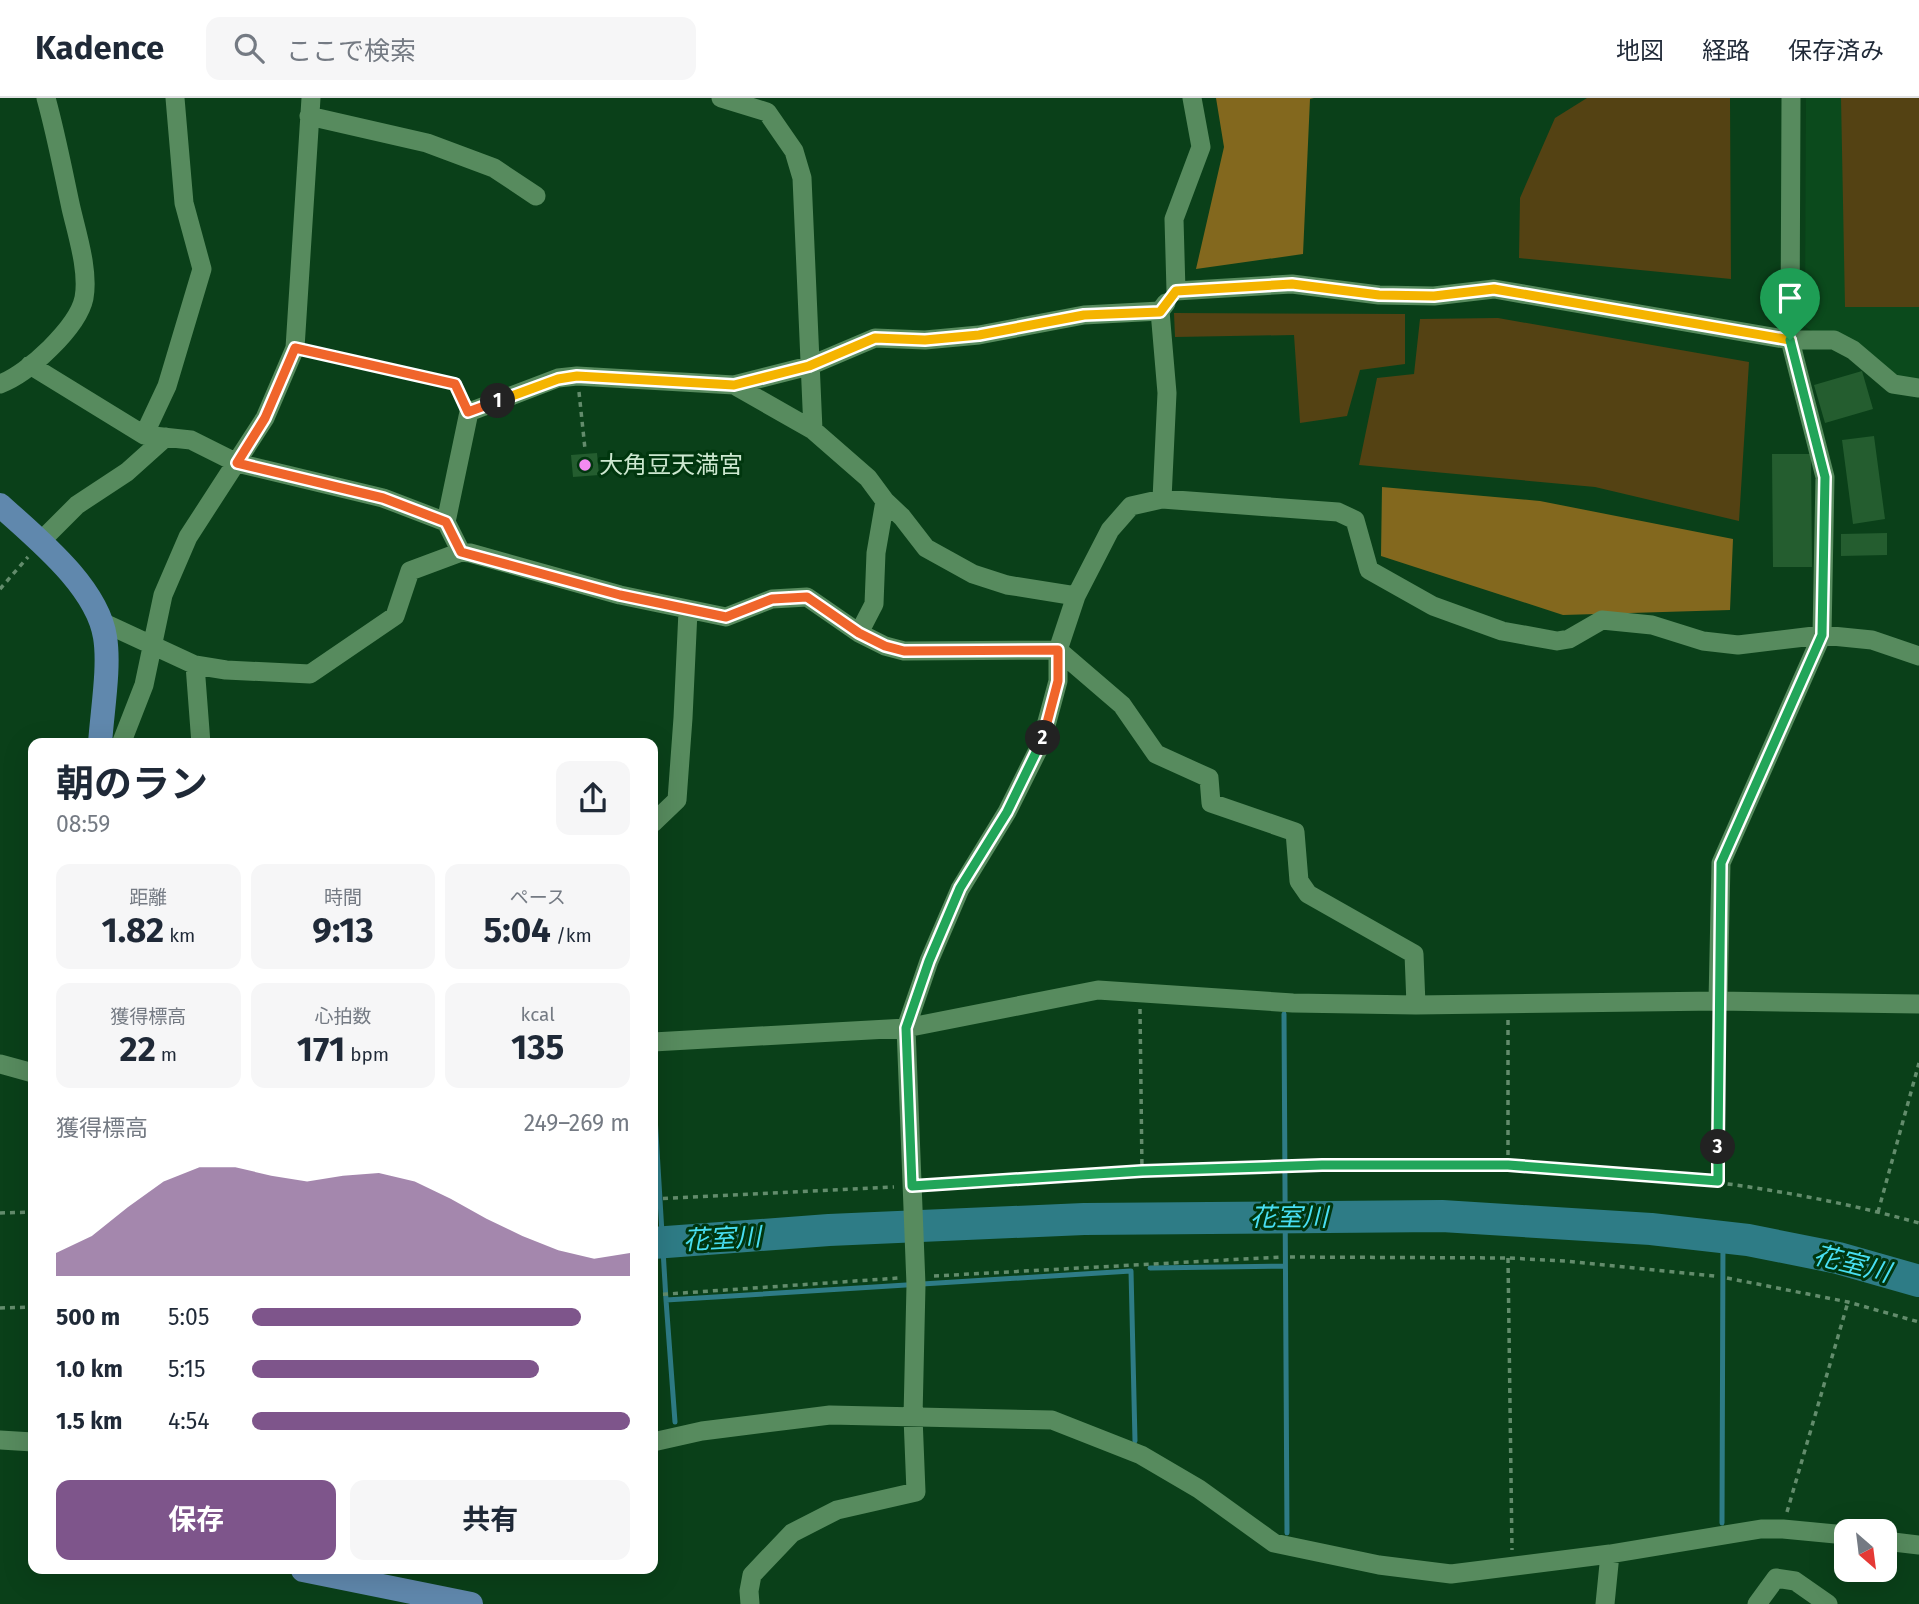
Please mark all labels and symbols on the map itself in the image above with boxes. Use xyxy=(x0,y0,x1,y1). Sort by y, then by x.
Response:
pin xyxy=(1760,268,1820,340)
pin: 1 xyxy=(480,384,516,418)
place label: 大角豆天満宮 xyxy=(599,451,743,479)
marker: 大角豆天満宮 xyxy=(577,457,593,473)
pin: 2 xyxy=(1026,720,1060,756)
pin: 3 xyxy=(1700,1130,1736,1164)
water label: 花室川 xyxy=(1250,1202,1331,1233)
water label: 花室川 xyxy=(682,1221,765,1257)
water label: 花室川 xyxy=(1810,1240,1896,1289)
north arrow xyxy=(1834,1519,1897,1582)

